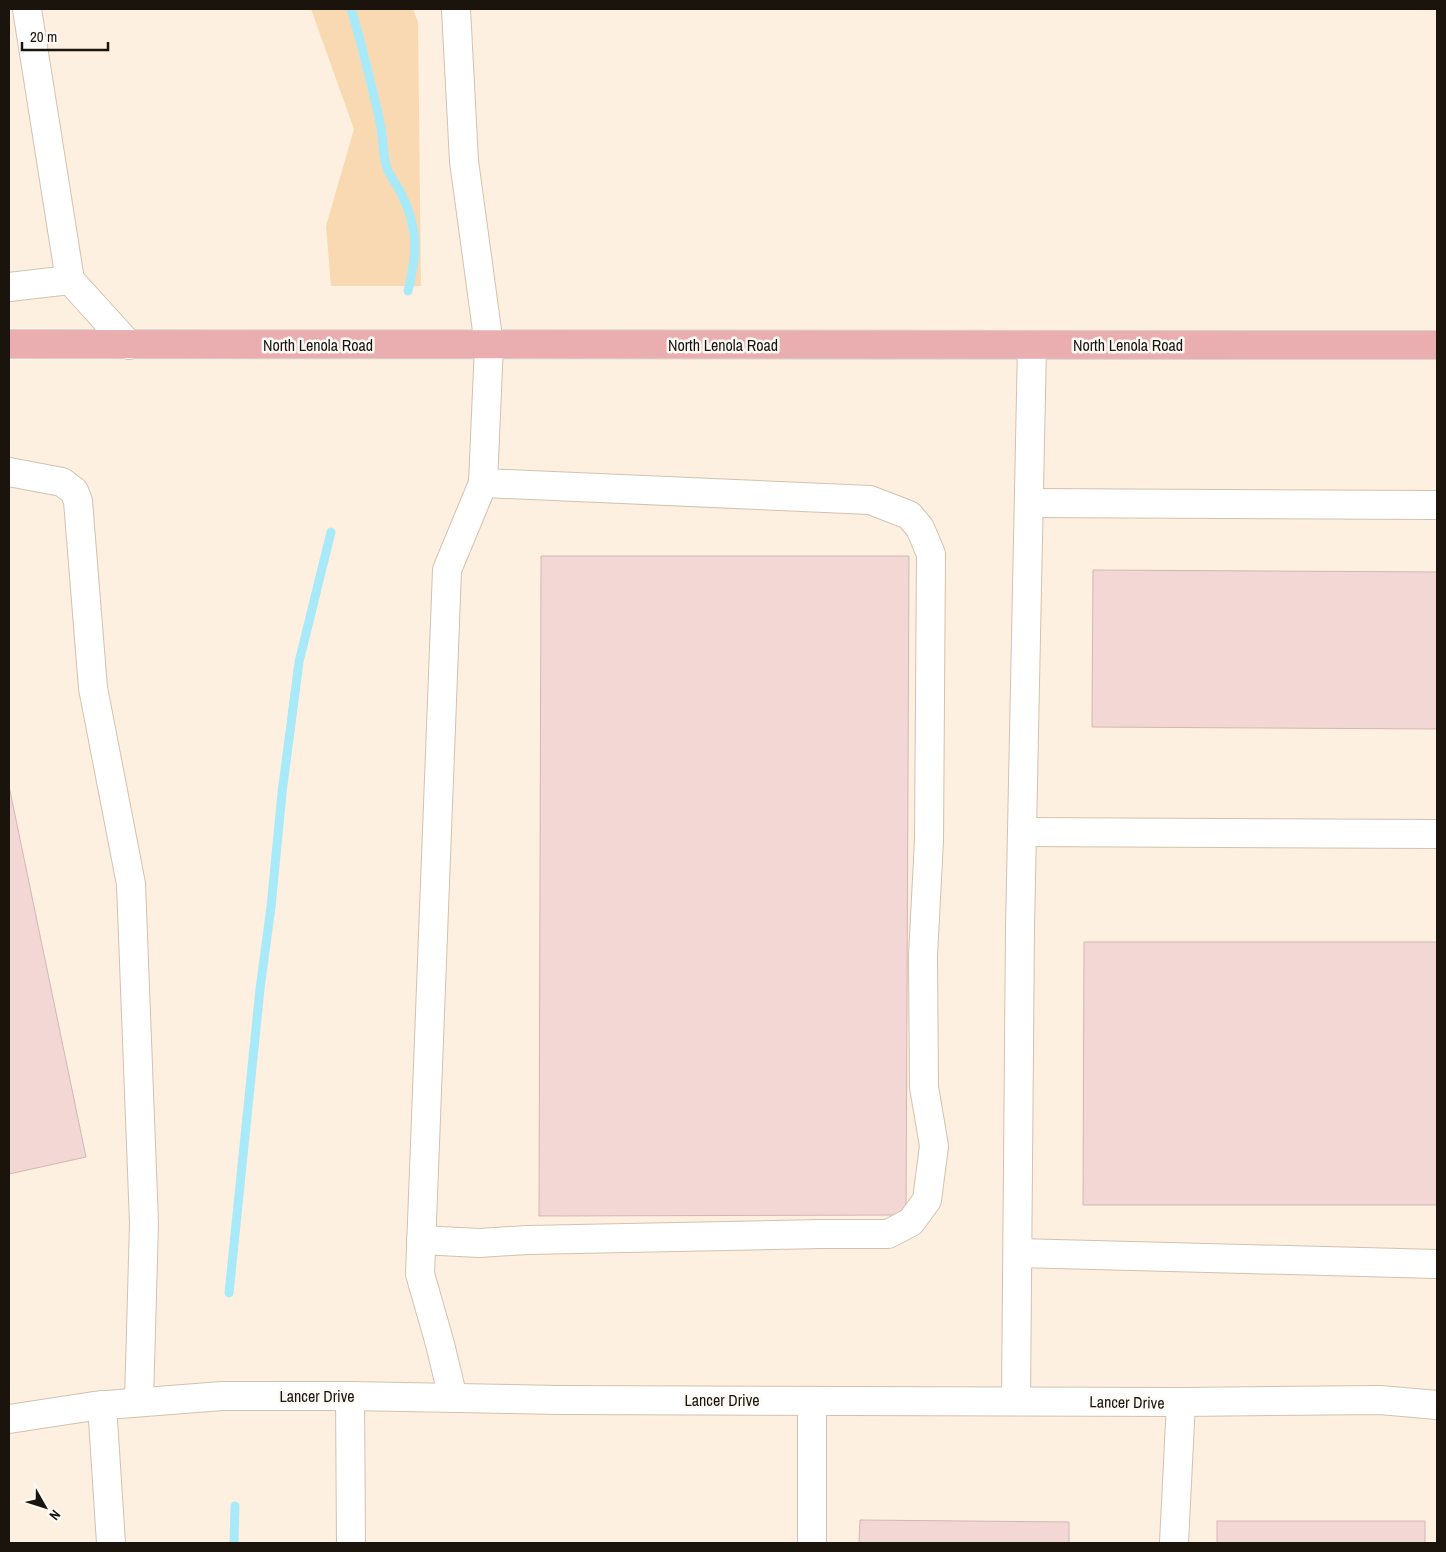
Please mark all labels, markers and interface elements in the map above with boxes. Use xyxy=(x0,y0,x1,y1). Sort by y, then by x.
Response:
scale bar xyxy=(22,20,109,52)
text: 20 m xyxy=(30,26,57,47)
street label: North Lenola Road xyxy=(263,334,373,356)
street label: North Lenola Road xyxy=(668,334,778,356)
street label: North Lenola Road xyxy=(1073,334,1183,356)
street label: Lancer Drive xyxy=(279,1385,355,1407)
street label: Lancer Drive xyxy=(684,1389,760,1411)
street label: Lancer Drive xyxy=(1089,1390,1165,1414)
north arrow xyxy=(20,1482,70,1532)
text: N xyxy=(45,1506,65,1524)

